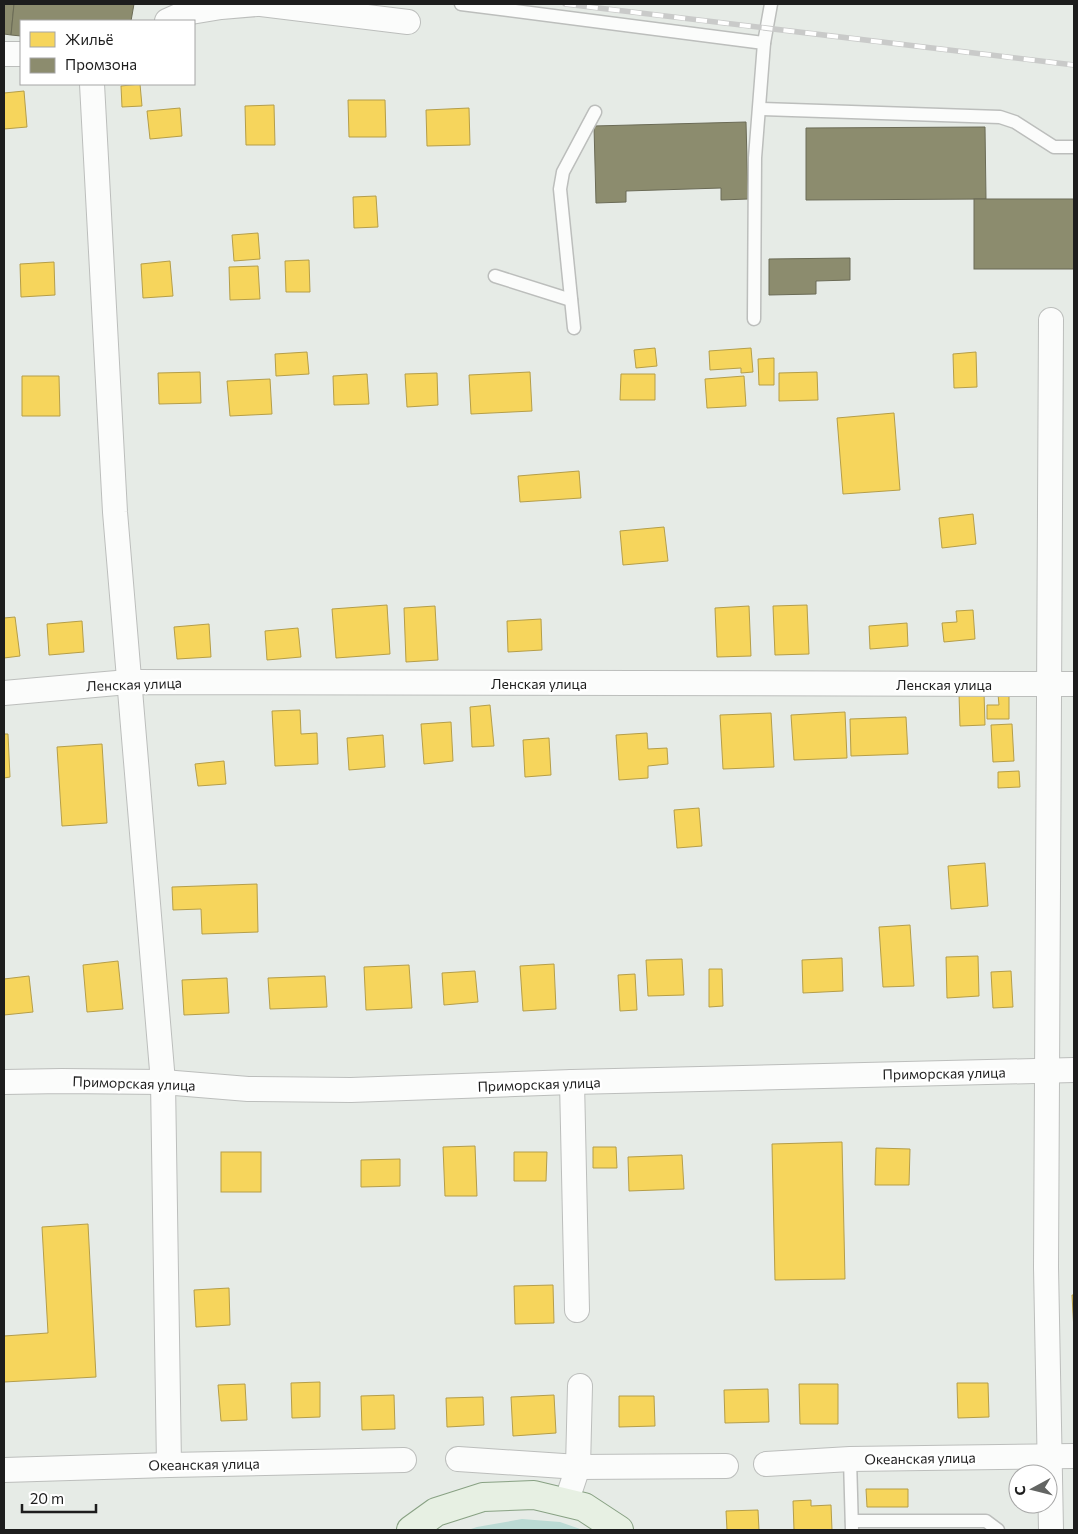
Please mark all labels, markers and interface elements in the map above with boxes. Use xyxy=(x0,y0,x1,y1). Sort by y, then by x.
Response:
legend xyxy=(20,20,195,85)
text: Жильё xyxy=(65,30,113,48)
text: Промзона xyxy=(65,55,137,73)
street label: Ленская улица xyxy=(86,674,182,694)
street label: Ленская улица xyxy=(491,675,587,692)
street label: Ленская улица xyxy=(896,676,992,693)
street label: Приморская улица xyxy=(882,1063,1006,1083)
street label: Приморская улица xyxy=(72,1072,196,1094)
street label: Приморская улица xyxy=(477,1073,601,1095)
street label: Океанская улица xyxy=(864,1449,976,1467)
street label: Океанская улица xyxy=(148,1455,260,1473)
north arrow xyxy=(1008,1464,1058,1514)
scale bar xyxy=(22,1482,96,1514)
text: С xyxy=(1011,1485,1029,1496)
text: 20 m xyxy=(30,1489,64,1507)

